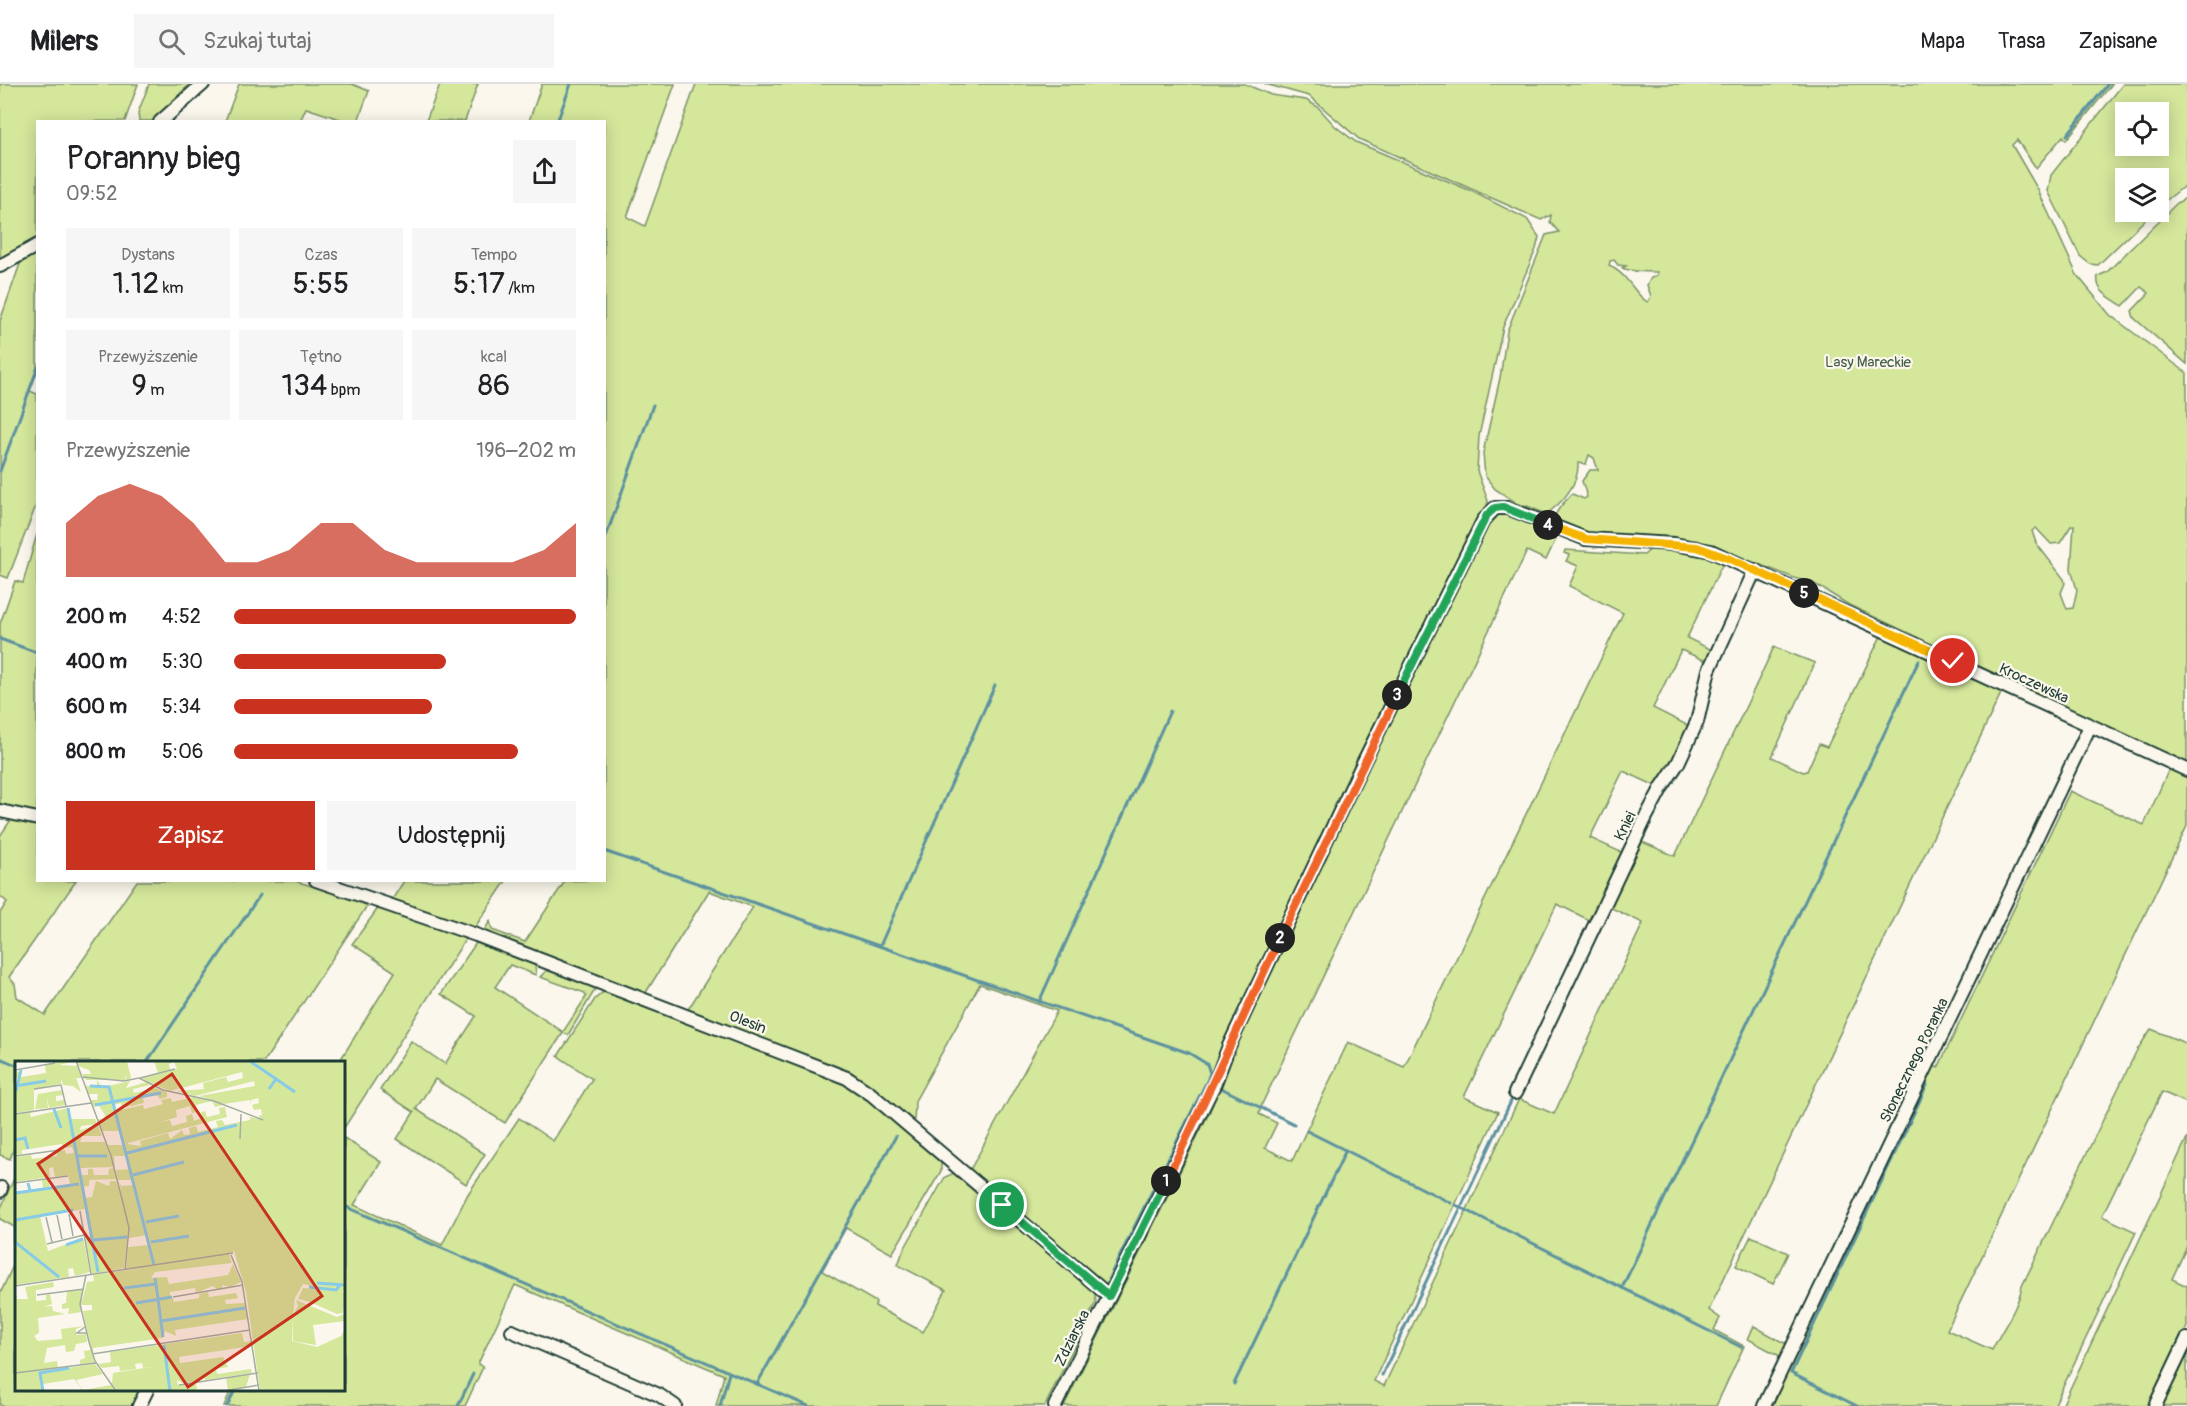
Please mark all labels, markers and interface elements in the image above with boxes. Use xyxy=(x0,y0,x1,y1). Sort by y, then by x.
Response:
search box xyxy=(134,14,554,68)
text: Milers xyxy=(30,24,98,59)
icon: search xyxy=(155,25,188,58)
text: Szukaj tutaj xyxy=(203,27,312,55)
text: Mapa xyxy=(1920,28,1965,55)
text: Trasa xyxy=(1998,28,2046,55)
text: Zapisane xyxy=(2079,28,2157,55)
map controls xyxy=(2115,102,2169,222)
button: locate xyxy=(2115,102,2169,156)
text: Poranny bieg xyxy=(66,138,241,179)
button: share xyxy=(513,140,576,203)
button: layers xyxy=(2115,168,2169,222)
text: 09:52 xyxy=(66,181,117,206)
text: Dystans xyxy=(121,245,175,265)
text: Czas xyxy=(305,245,337,265)
text: Tempo xyxy=(471,245,517,265)
text: 1.12 xyxy=(112,265,159,302)
text: 5:55 xyxy=(293,265,349,302)
text: 5:17 xyxy=(453,265,505,302)
text: km xyxy=(159,278,184,298)
text: /km xyxy=(505,278,535,298)
text: Przewyższenie xyxy=(98,347,198,367)
text: Tętno xyxy=(300,347,342,367)
text: kcal xyxy=(481,347,507,367)
park label: Lasy Mareckie xyxy=(1825,353,1912,372)
text: 9 xyxy=(131,367,147,404)
text: 134 xyxy=(282,367,327,404)
text: 86 xyxy=(478,367,510,404)
text: m xyxy=(147,380,165,400)
text: bpm xyxy=(327,380,360,400)
text: Przewyższenie xyxy=(66,438,190,463)
text: 196–202 m xyxy=(476,438,576,463)
pin: 4 xyxy=(1533,510,1563,540)
text: 4 xyxy=(1543,515,1553,535)
pin: 5 xyxy=(1789,578,1819,608)
text: 5 xyxy=(1800,583,1808,603)
text: 200 m xyxy=(66,604,127,629)
text: 4:52 xyxy=(162,604,201,629)
pin xyxy=(1927,635,1978,686)
icon: check xyxy=(1936,644,1969,677)
text: 400 m xyxy=(66,649,127,674)
text: 5:30 xyxy=(162,649,203,674)
street label: Kroczewska xyxy=(1996,659,2072,708)
pin: 3 xyxy=(1382,680,1412,710)
text: 3 xyxy=(1393,685,1401,705)
text: 600 m xyxy=(66,694,127,719)
text: 5:34 xyxy=(162,694,201,719)
text: 800 m xyxy=(66,739,126,764)
text: 5:06 xyxy=(162,739,203,764)
button: Zapisz xyxy=(66,801,315,870)
button: Udostępnij xyxy=(327,801,576,870)
street label: Kniei xyxy=(1610,808,1641,844)
pin: 2 xyxy=(1265,923,1295,953)
text: 2 xyxy=(1276,928,1284,948)
street label: Słonecznego Poranka xyxy=(1876,995,1953,1126)
street label: Olesin xyxy=(727,1007,769,1038)
inset map xyxy=(15,1061,345,1391)
pin: 1 xyxy=(1151,1166,1181,1196)
text: 1 xyxy=(1163,1171,1169,1191)
pin xyxy=(976,1179,1027,1230)
icon: arrive xyxy=(985,1188,1018,1221)
street label: Zdziarska xyxy=(1051,1307,1094,1370)

